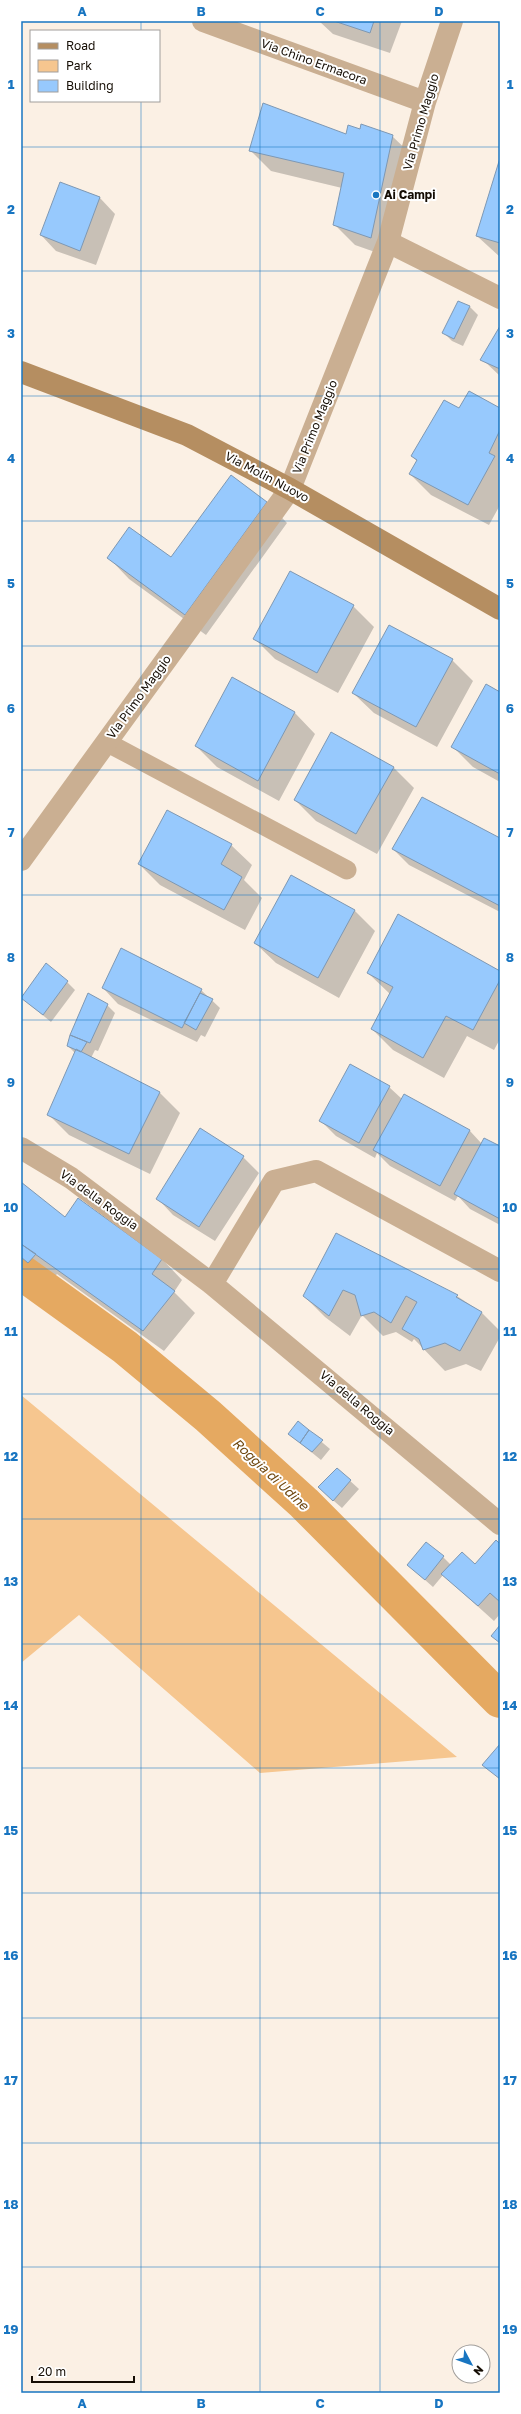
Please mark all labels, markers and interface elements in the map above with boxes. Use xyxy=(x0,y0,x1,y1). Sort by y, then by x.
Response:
text: A xyxy=(77,3,87,19)
text: B xyxy=(196,3,206,19)
text: C xyxy=(315,3,325,19)
text: D xyxy=(434,3,444,19)
legend xyxy=(30,30,160,102)
street label: Via Chino Ermacora xyxy=(259,35,369,88)
text: Road xyxy=(66,38,95,53)
text: Park xyxy=(66,58,92,73)
street label: Via Primo Maggio xyxy=(400,72,441,172)
text: 1 xyxy=(8,76,15,92)
text: 1 xyxy=(507,76,514,92)
text: Building xyxy=(66,78,114,93)
place label: Ai Campi xyxy=(384,187,435,202)
marker: Ai Campi xyxy=(371,190,381,200)
text: 2 xyxy=(7,201,15,217)
text: 2 xyxy=(506,201,514,217)
text: 3 xyxy=(7,325,15,341)
text: 3 xyxy=(506,325,514,341)
street label: Via Primo Maggio xyxy=(289,378,340,476)
street label: Via Molin Nuovo xyxy=(223,448,312,505)
text: 4 xyxy=(7,450,15,466)
text: 4 xyxy=(506,450,514,466)
text: 5 xyxy=(7,575,15,591)
text: 5 xyxy=(506,575,514,591)
street label: Via Primo Maggio xyxy=(103,652,174,742)
text: 6 xyxy=(7,700,15,716)
text: 6 xyxy=(506,700,514,716)
text: 7 xyxy=(7,824,15,840)
text: 7 xyxy=(506,824,514,840)
text: 8 xyxy=(7,949,15,965)
text: 8 xyxy=(506,949,514,965)
text: 9 xyxy=(7,1074,15,1090)
text: 9 xyxy=(506,1074,514,1090)
street label: Via della Roggia xyxy=(57,1166,141,1233)
text: 10 xyxy=(3,1199,19,1215)
text: 10 xyxy=(502,1199,518,1215)
text: 11 xyxy=(4,1323,18,1339)
text: 11 xyxy=(503,1323,517,1339)
street label: Via della Roggia xyxy=(317,1367,398,1438)
water label: Roggia di Udine xyxy=(230,1435,313,1514)
text: 12 xyxy=(4,1448,18,1464)
text: 12 xyxy=(503,1448,517,1464)
text: 13 xyxy=(4,1573,18,1589)
text: 13 xyxy=(503,1573,517,1589)
text: 14 xyxy=(4,1697,18,1713)
text: 14 xyxy=(503,1697,517,1713)
text: 15 xyxy=(4,1822,18,1838)
text: 15 xyxy=(503,1822,517,1838)
text: 16 xyxy=(4,1947,18,1963)
text: 16 xyxy=(503,1947,517,1963)
text: 17 xyxy=(4,2072,18,2088)
text: 17 xyxy=(503,2072,517,2088)
text: 18 xyxy=(3,2196,19,2212)
text: 18 xyxy=(502,2196,518,2212)
text: 19 xyxy=(4,2321,18,2337)
text: 19 xyxy=(503,2321,517,2337)
north arrow xyxy=(451,2344,491,2384)
scale bar xyxy=(32,2358,134,2384)
text: N xyxy=(471,2363,487,2378)
text: 20 m xyxy=(38,2364,66,2379)
text: A xyxy=(77,2395,87,2411)
text: B xyxy=(196,2395,206,2411)
text: C xyxy=(315,2395,325,2411)
text: D xyxy=(434,2395,444,2411)

